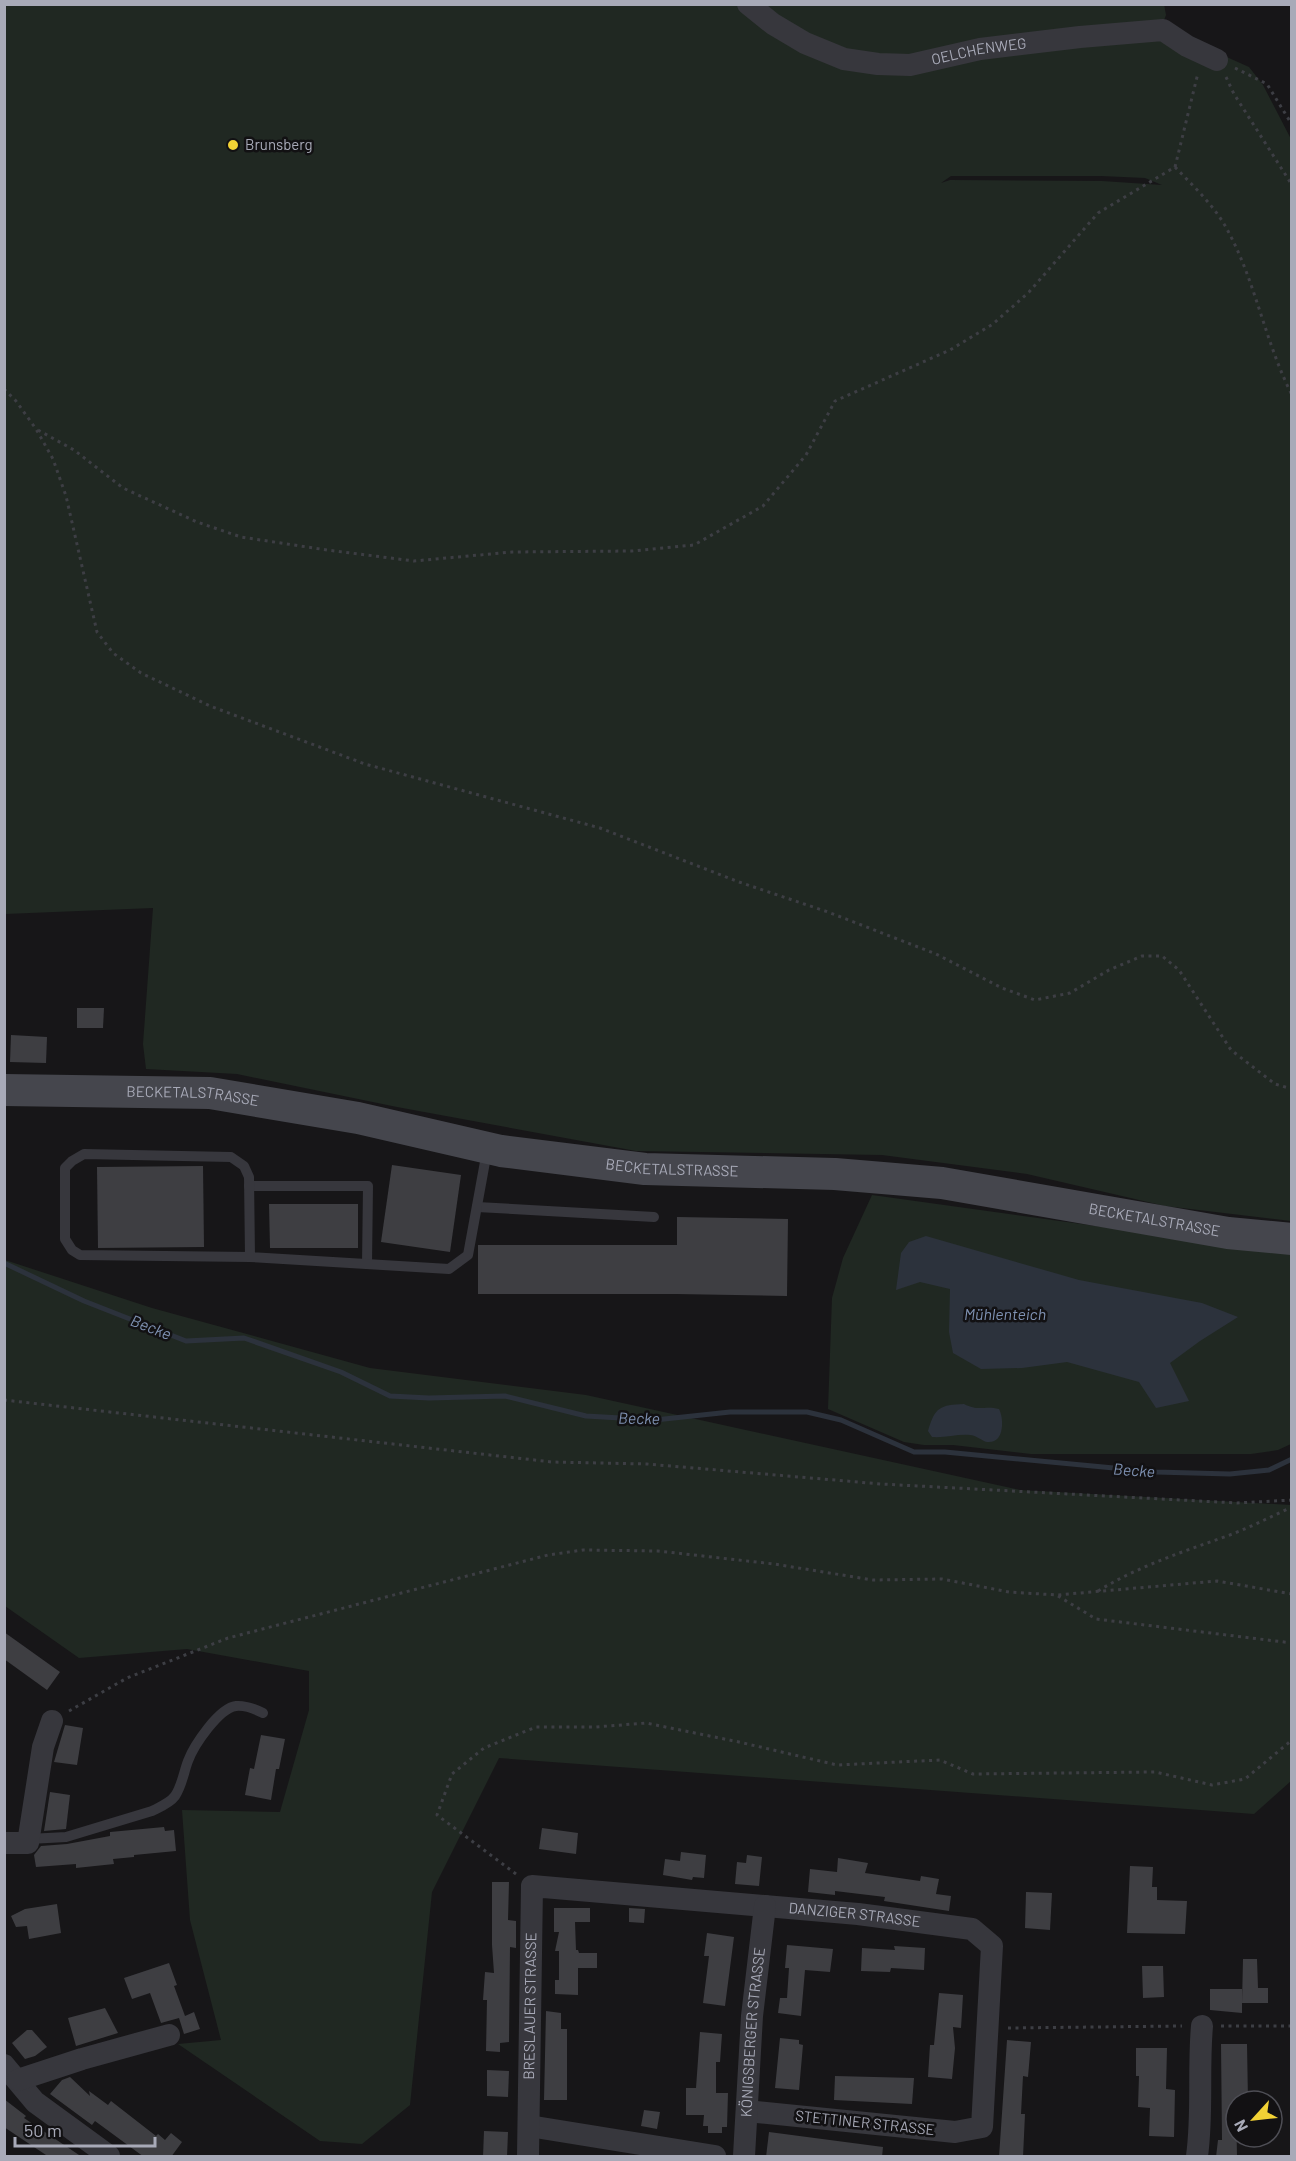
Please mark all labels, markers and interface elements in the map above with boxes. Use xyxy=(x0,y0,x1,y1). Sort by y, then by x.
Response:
street label: OELCHENWEG xyxy=(929,34,1027,68)
place label: Brunsberg xyxy=(245,135,313,153)
marker: Brunsberg xyxy=(226,138,240,152)
street label: BECKETALSTRASSE xyxy=(126,1082,261,1109)
street label: BECKETALSTRASSE xyxy=(605,1154,739,1179)
street label: BECKETALSTRASSE xyxy=(1087,1199,1222,1239)
water label: Mühlenteich xyxy=(964,1304,1046,1323)
water label: Becke xyxy=(128,1310,174,1343)
water label: Becke xyxy=(618,1408,660,1427)
water label: Becke xyxy=(1113,1459,1156,1480)
street label: DANZIGER STRASSE xyxy=(788,1898,922,1930)
street label: BRESLAUER STRASSE xyxy=(519,1932,539,2080)
street label: KÖNIGSBERGER STRASSE xyxy=(736,1946,768,2118)
north arrow xyxy=(1224,2089,1284,2149)
street label: STETTINER STRASSE xyxy=(795,2106,936,2138)
scale bar xyxy=(15,2110,154,2148)
text: N xyxy=(1229,2117,1251,2135)
text: 50 m xyxy=(24,2119,62,2141)

